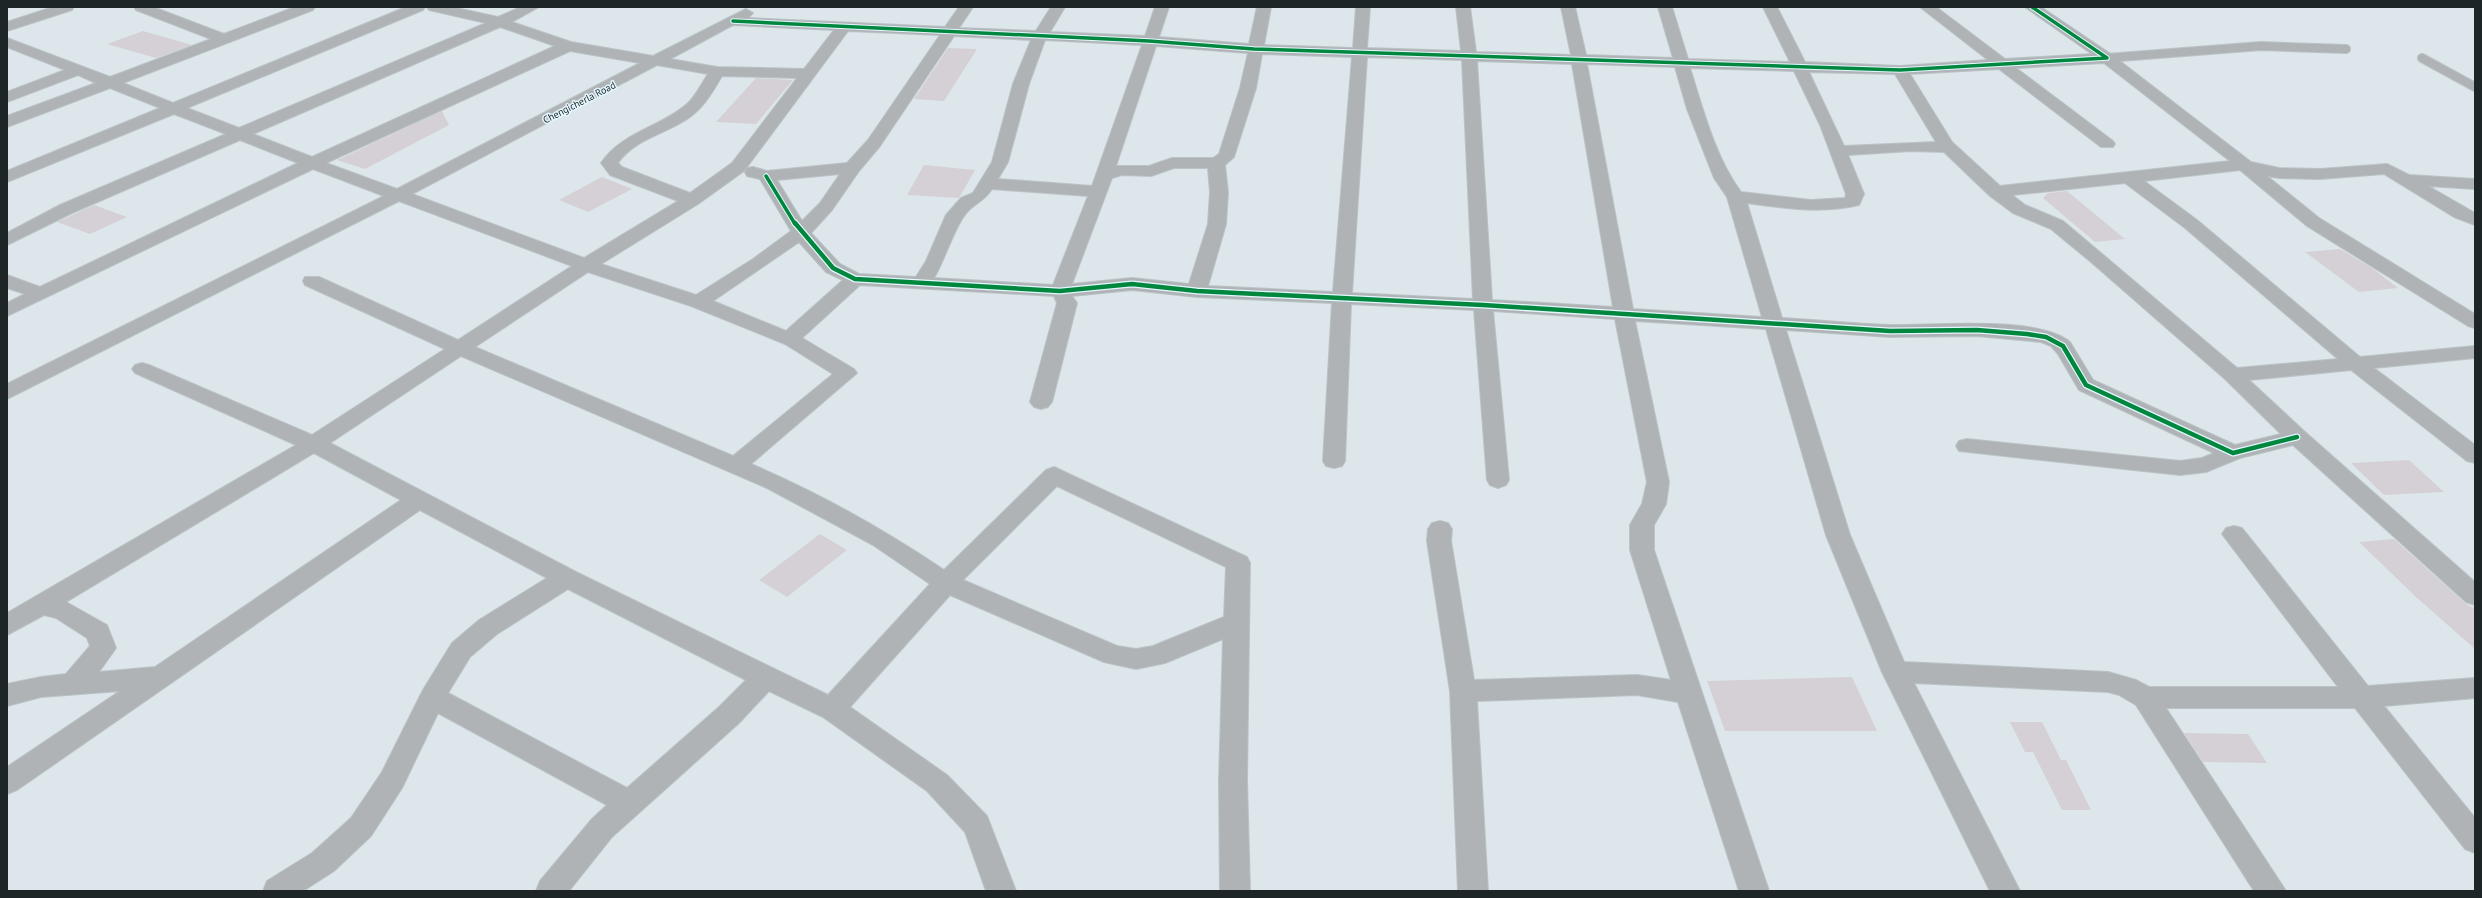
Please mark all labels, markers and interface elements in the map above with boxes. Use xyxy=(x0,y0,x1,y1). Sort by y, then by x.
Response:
street label: Chengicherla Road xyxy=(541,79,618,126)

